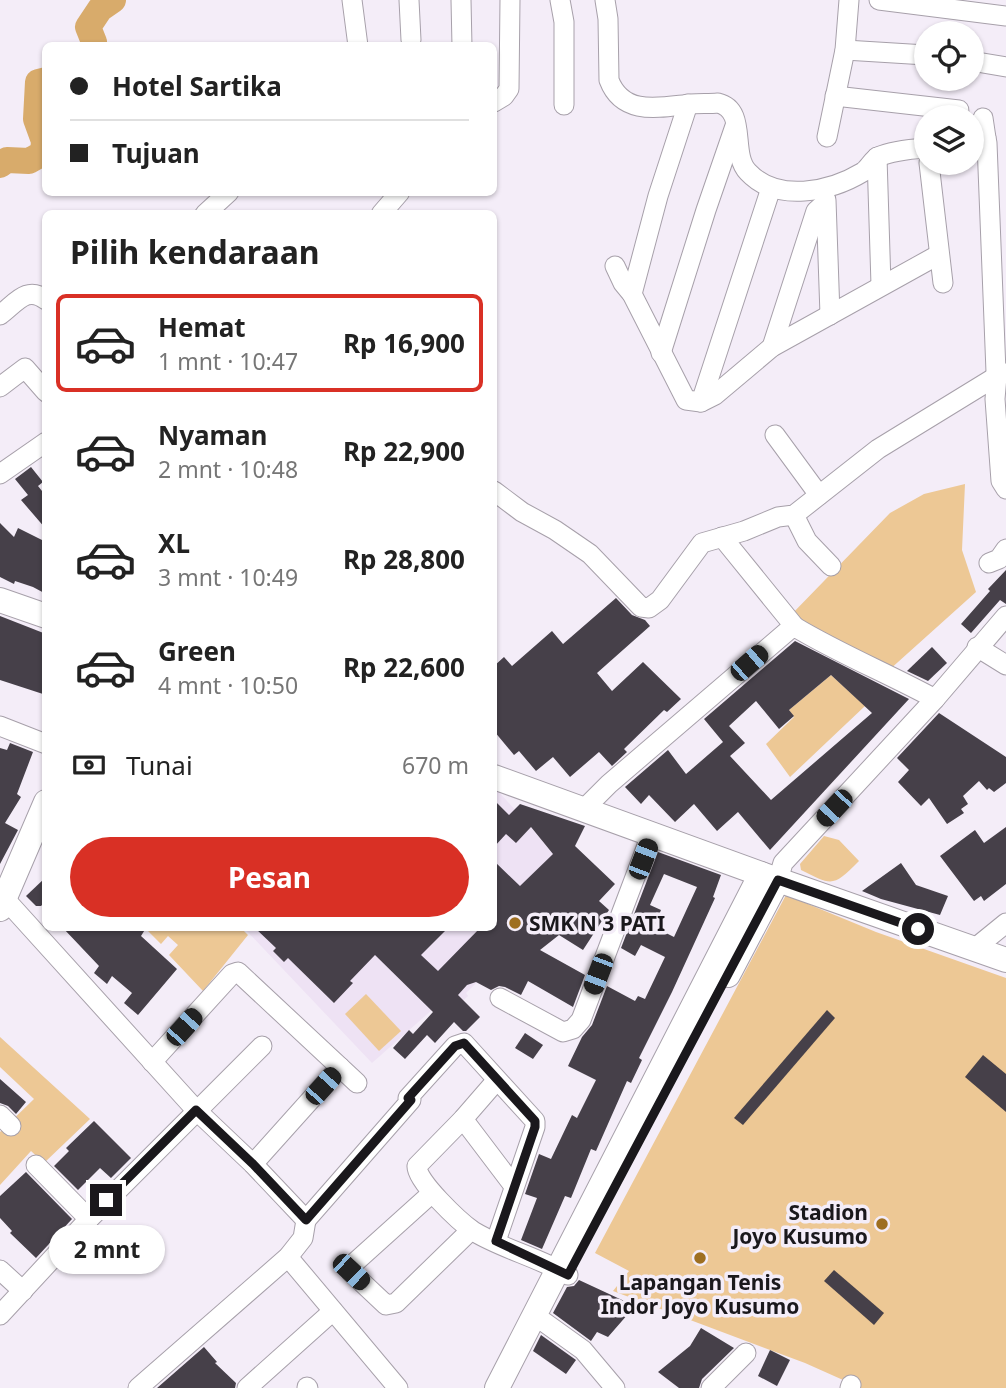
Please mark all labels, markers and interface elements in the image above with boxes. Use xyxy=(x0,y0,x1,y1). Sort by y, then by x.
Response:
map controls xyxy=(914,21,984,175)
button: locate xyxy=(914,21,984,91)
text: Hotel Sartika xyxy=(112,68,282,104)
button: layers xyxy=(914,105,984,175)
text: Tujuan xyxy=(112,135,200,171)
text: Pilih kendaraan xyxy=(70,230,320,273)
text: Hemat xyxy=(158,309,246,345)
icon: car xyxy=(74,312,137,375)
text: Rp 16,900 xyxy=(343,325,465,361)
text: 1 mnt · 10:47 xyxy=(158,345,298,377)
text: Nyaman xyxy=(158,417,267,453)
icon: car xyxy=(74,420,137,483)
text: Rp 22,900 xyxy=(343,433,465,469)
text: 2 mnt · 10:48 xyxy=(158,453,298,485)
text: XL xyxy=(158,525,190,561)
icon: car xyxy=(74,528,137,591)
text: Rp 28,800 xyxy=(343,541,465,577)
text: 3 mnt · 10:49 xyxy=(158,561,298,593)
text: Green xyxy=(158,633,236,669)
icon: car xyxy=(74,636,137,699)
car xyxy=(727,641,772,685)
text: Rp 22,600 xyxy=(343,649,465,685)
text: 4 mnt · 10:50 xyxy=(158,669,298,701)
icon: cash xyxy=(70,746,108,784)
text: Tunai xyxy=(126,747,193,783)
text: 670 m xyxy=(402,749,469,781)
car xyxy=(812,785,857,831)
car xyxy=(626,836,661,882)
button: Pesan xyxy=(70,837,469,917)
place label: SMK N 3 PATI xyxy=(529,909,665,937)
route start xyxy=(902,913,934,945)
marker: SMK N 3 PATI xyxy=(507,915,523,931)
car xyxy=(581,951,616,997)
car xyxy=(163,1004,206,1050)
car xyxy=(302,1063,345,1109)
route end xyxy=(90,1184,122,1216)
place label: Stadion Joyo Kusumo xyxy=(730,1198,868,1250)
marker: Stadion Joyo Kusumo xyxy=(874,1216,890,1232)
callout: 2 mnt xyxy=(48,1224,164,1274)
text: 2 mnt xyxy=(74,1233,140,1265)
car xyxy=(329,1250,374,1294)
marker: Lapangan Tenis Indor Joyo Kusumo xyxy=(692,1250,708,1266)
place label: Lapangan Tenis Indor Joyo Kusumo xyxy=(601,1268,799,1320)

